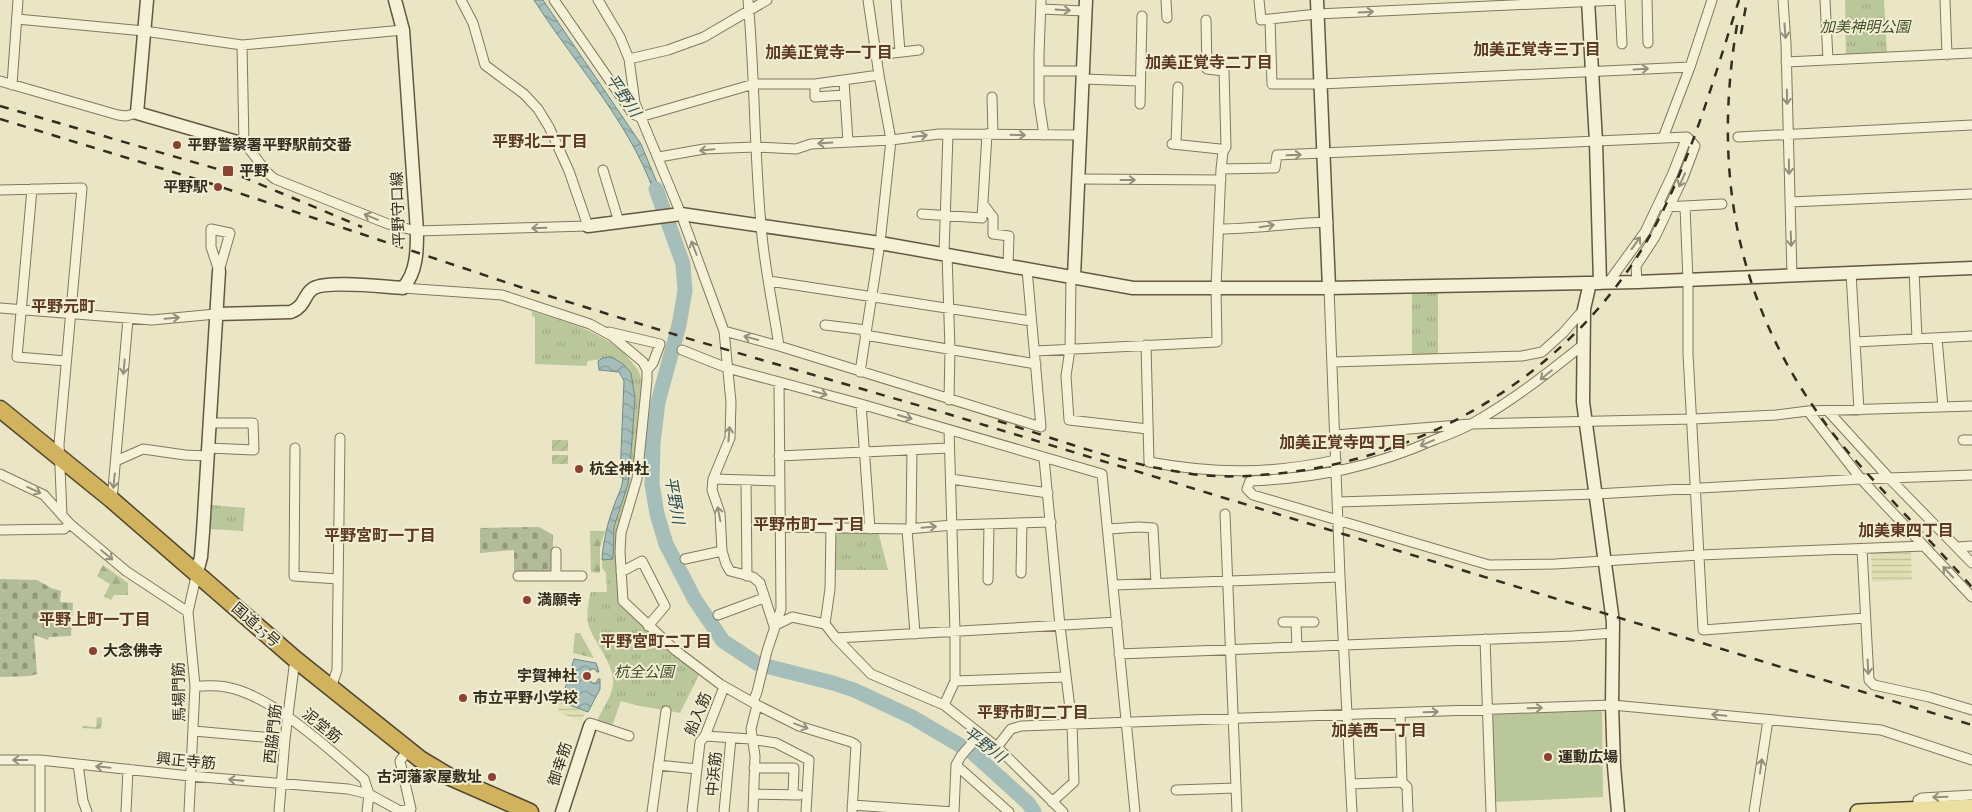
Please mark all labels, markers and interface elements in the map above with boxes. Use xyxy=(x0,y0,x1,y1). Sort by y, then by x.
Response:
one-way arrow xyxy=(1055,5,1071,15)
one-way arrow xyxy=(1358,7,1374,17)
park label: 加美神明公園 xyxy=(1820,16,1912,36)
one-way arrow xyxy=(1780,23,1790,39)
district label: 加美正覚寺三丁目 xyxy=(1473,38,1601,59)
district label: 加美正覚寺一丁目 xyxy=(765,41,893,62)
district label: 加美正覚寺二丁目 xyxy=(1145,51,1273,72)
one-way arrow xyxy=(1632,65,1648,74)
water label: 平野川 xyxy=(602,69,648,122)
one-way arrow xyxy=(1782,89,1792,105)
district label: 平野北二丁目 xyxy=(492,130,588,151)
one-way arrow xyxy=(1010,130,1026,140)
one-way arrow xyxy=(911,131,927,141)
place label: 平野警察署平野駅前交番 xyxy=(187,134,352,154)
marker: 平野警察署平野駅前交番 xyxy=(171,139,183,151)
one-way arrow xyxy=(817,139,833,148)
one-way arrow xyxy=(699,145,715,154)
one-way arrow xyxy=(1286,150,1302,159)
one-way arrow xyxy=(1784,159,1794,175)
place label: 平野 xyxy=(239,160,269,180)
marker: 平野 xyxy=(221,164,235,178)
street label: 平野守口線 xyxy=(386,171,408,247)
one-way arrow xyxy=(1676,172,1686,187)
one-way arrow xyxy=(1120,175,1136,184)
place label: 平野駅 xyxy=(163,176,208,196)
marker: 平野駅 xyxy=(212,181,224,193)
one-way arrow xyxy=(364,212,379,222)
one-way arrow xyxy=(1259,221,1275,231)
one-way arrow xyxy=(532,223,548,233)
one-way arrow xyxy=(1786,231,1795,247)
one-way arrow xyxy=(1631,236,1641,250)
one-way arrow xyxy=(689,241,698,256)
district label: 平野元町 xyxy=(31,295,95,316)
one-way arrow xyxy=(164,314,180,323)
one-way arrow xyxy=(744,333,760,342)
one-way arrow xyxy=(120,359,129,375)
one-way arrow xyxy=(1540,369,1553,380)
one-way arrow xyxy=(811,389,827,399)
one-way arrow xyxy=(896,413,912,423)
one-way arrow xyxy=(725,426,734,442)
district label: 加美正覚寺四丁目 xyxy=(1279,431,1407,452)
one-way arrow xyxy=(1420,439,1435,449)
place label: 杭全神社 xyxy=(589,458,649,478)
marker: 杭全神社 xyxy=(573,463,585,475)
one-way arrow xyxy=(110,472,119,488)
water label: 平野川 xyxy=(661,474,690,527)
one-way arrow xyxy=(26,486,41,495)
one-way arrow xyxy=(714,507,724,523)
district label: 平野市町一丁目 xyxy=(753,513,865,534)
district label: 加美東四丁目 xyxy=(1858,519,1954,540)
one-way arrow xyxy=(920,522,936,532)
district label: 平野宮町一丁目 xyxy=(324,524,436,545)
one-way arrow xyxy=(101,550,114,561)
one-way arrow xyxy=(1942,565,1954,578)
place label: 満願寺 xyxy=(537,589,582,609)
marker: 満願寺 xyxy=(521,594,533,606)
street label: 国道25号 xyxy=(228,598,285,651)
district label: 平野上町一丁目 xyxy=(39,608,151,629)
district label: 平野宮町二丁目 xyxy=(600,630,712,651)
place label: 大念佛寺 xyxy=(103,640,163,660)
marker: 大念佛寺 xyxy=(87,645,99,657)
one-way arrow xyxy=(1864,659,1873,675)
park label: 杭全公園 xyxy=(614,661,676,681)
street label: 馬場門筋 xyxy=(167,662,189,722)
place label: 宇賀神社 xyxy=(517,665,577,685)
marker: 宇賀神社 xyxy=(581,670,593,682)
place label: 市立平野小学校 xyxy=(473,687,578,707)
street label: 船入筋 xyxy=(679,689,715,738)
marker: 市立平野小学校 xyxy=(457,692,469,704)
district label: 平野市町二丁目 xyxy=(977,701,1089,722)
street label: 西脇門筋 xyxy=(259,703,285,765)
street label: 泥堂筋 xyxy=(299,703,346,747)
one-way arrow xyxy=(1527,703,1543,712)
one-way arrow xyxy=(1423,707,1439,716)
one-way arrow xyxy=(1712,710,1728,720)
district label: 加美西一丁目 xyxy=(1331,719,1427,740)
water label: 平野川 xyxy=(960,721,1012,768)
one-way arrow xyxy=(793,722,809,731)
street label: 御幸筋 xyxy=(543,739,576,788)
place label: 運動広場 xyxy=(1558,746,1618,766)
street label: 興正寺筋 xyxy=(155,747,217,773)
street label: 中浜筋 xyxy=(701,751,725,797)
marker: 運動広場 xyxy=(1542,751,1554,763)
one-way arrow xyxy=(12,755,28,765)
one-way arrow xyxy=(1756,758,1766,774)
one-way arrow xyxy=(95,762,111,772)
place label: 古河藩家屋敷址 xyxy=(377,766,482,786)
marker: 古河藩家屋敷址 xyxy=(486,771,498,783)
one-way arrow xyxy=(228,775,244,784)
one-way arrow xyxy=(1932,792,1948,802)

